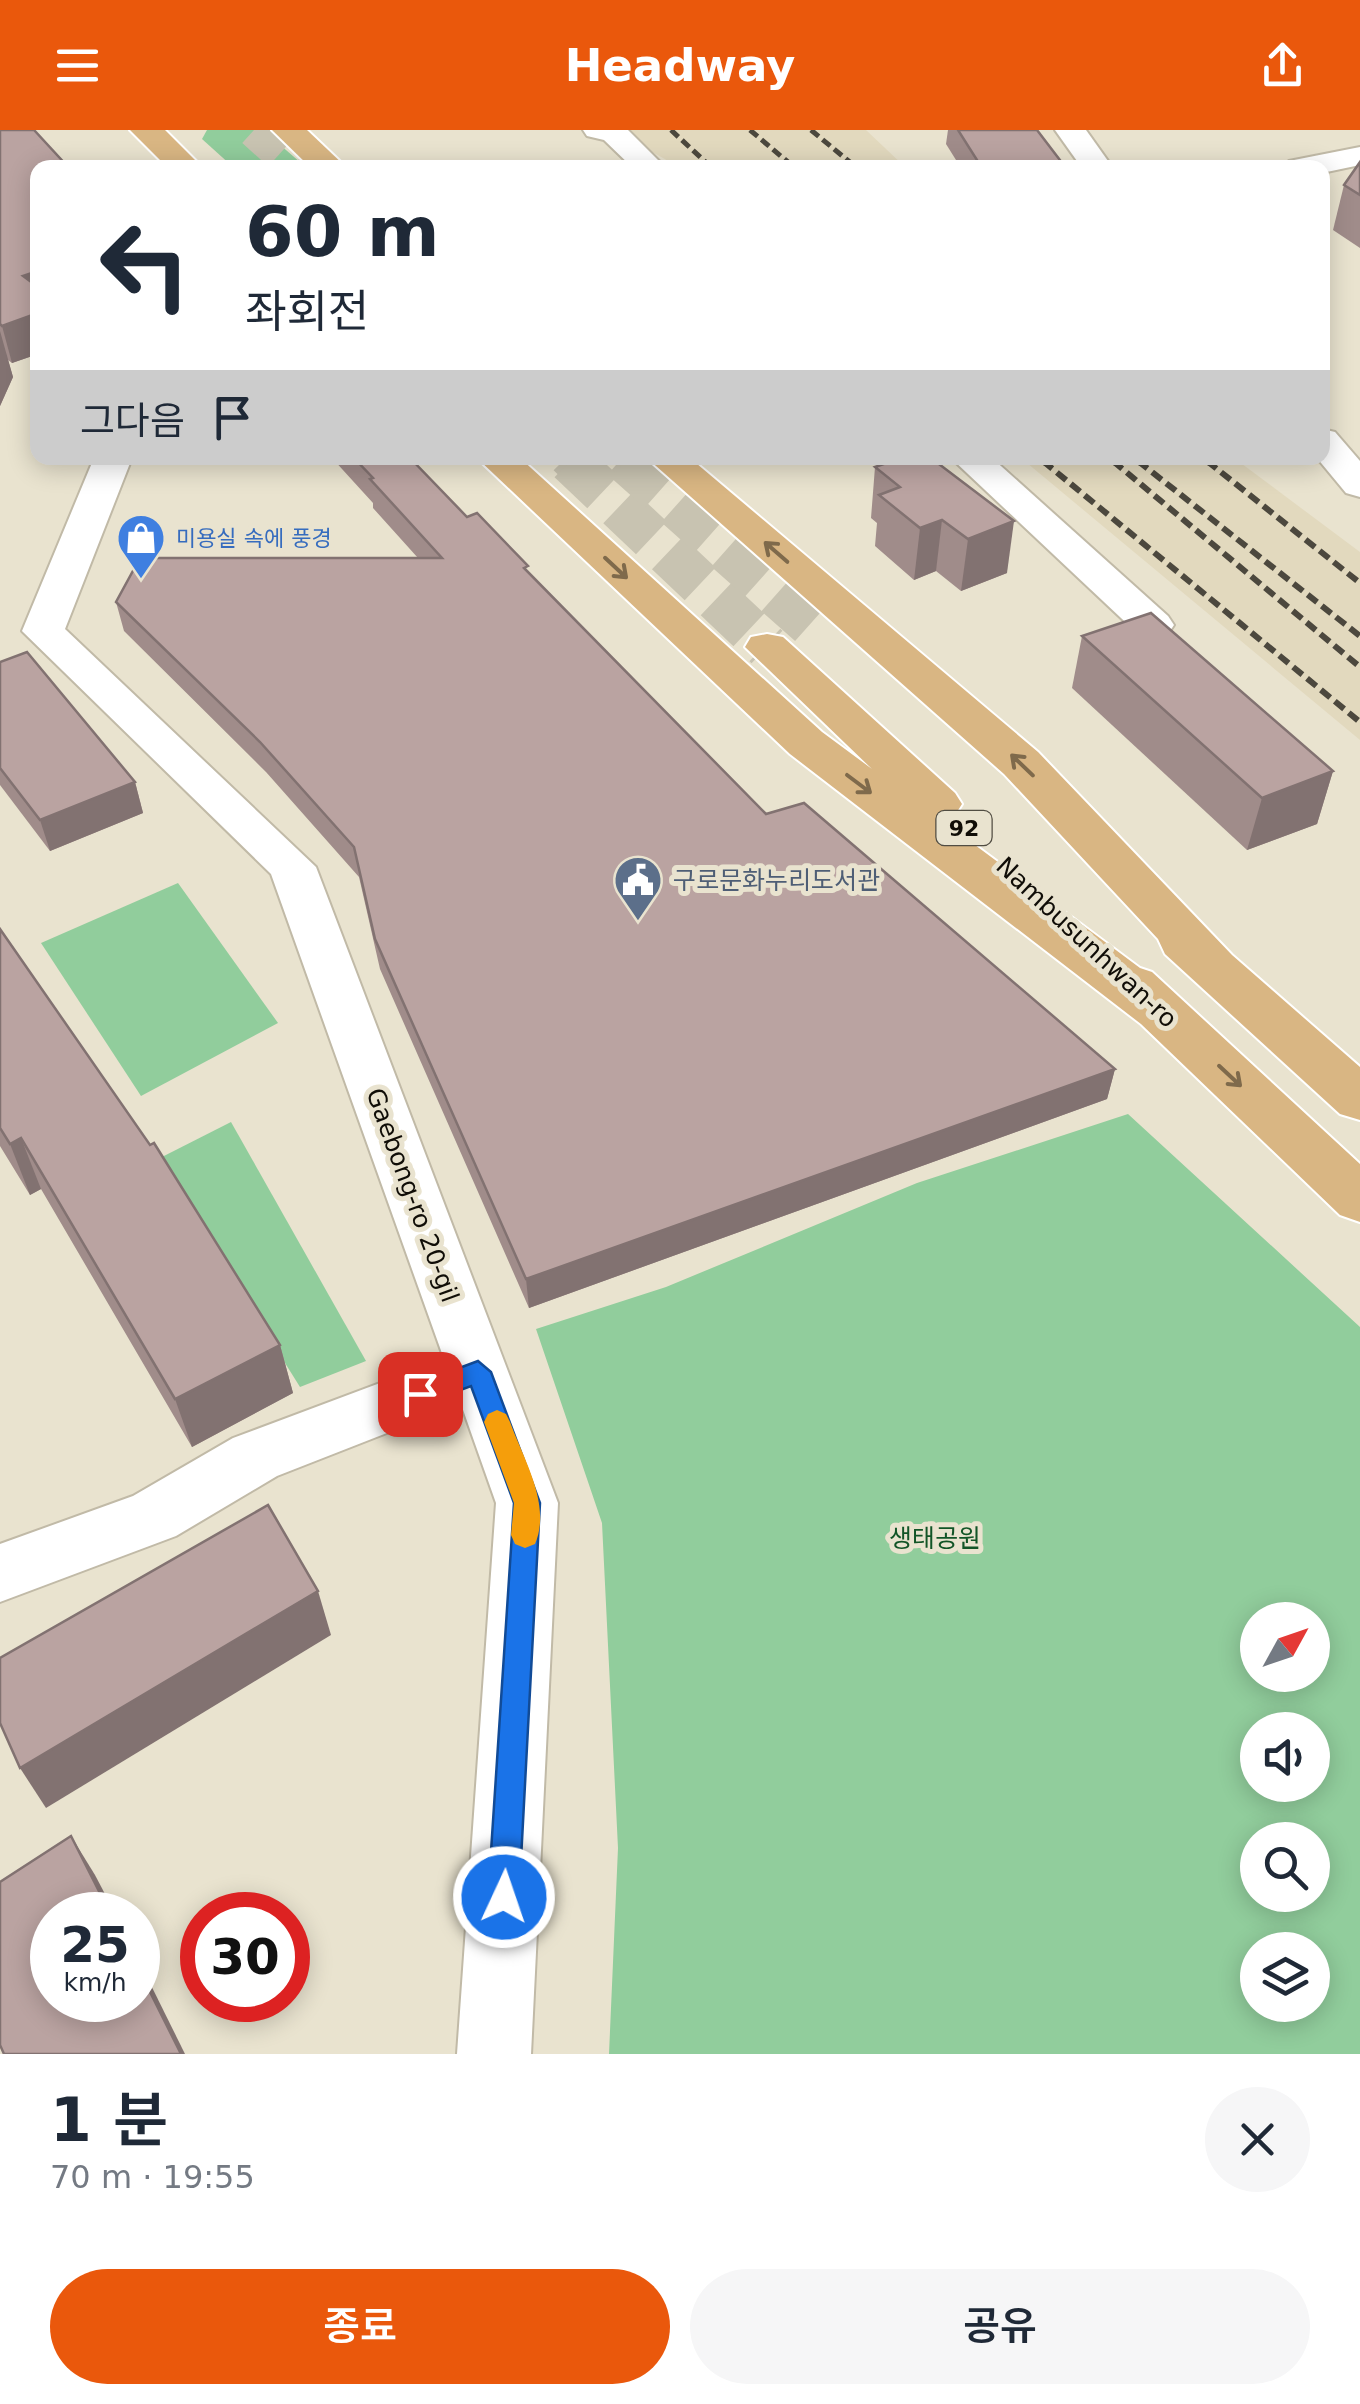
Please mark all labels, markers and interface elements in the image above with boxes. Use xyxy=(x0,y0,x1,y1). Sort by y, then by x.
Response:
icon: menu xyxy=(50,38,105,93)
icon: share xyxy=(1255,38,1310,93)
text: Headway xyxy=(565,39,795,92)
text: 60 m xyxy=(245,191,440,273)
icon: left xyxy=(80,200,210,330)
text: 좌회전 xyxy=(245,285,369,338)
icon: arrive xyxy=(205,390,260,445)
text: 그다음 xyxy=(80,399,185,443)
shop icon: 미용실 속에 풍경 xyxy=(115,512,167,580)
place label: 미용실 속에 풍경 xyxy=(176,526,332,551)
one-way arrow xyxy=(764,540,789,563)
one-way arrow xyxy=(603,556,628,579)
one-way arrow xyxy=(1010,753,1034,777)
one-way arrow xyxy=(846,772,872,794)
road number: 92 xyxy=(936,811,992,845)
street label: Nambusunhwan-ro xyxy=(990,851,1183,1034)
public building icon: 구로문화누리도서관 xyxy=(612,854,664,922)
place label: 구로문화누리도서관 xyxy=(673,866,880,895)
one-way arrow xyxy=(1218,1064,1242,1088)
street label: Gaebong-ro 20-gil xyxy=(360,1084,465,1306)
pin xyxy=(378,1352,463,1437)
icon: arrive xyxy=(393,1367,448,1422)
park label: 생태공원 xyxy=(889,1524,981,1553)
north arrow xyxy=(1240,1602,1330,1692)
map controls xyxy=(1240,1602,1330,2022)
button: sound xyxy=(1240,1712,1330,1802)
button: search xyxy=(1240,1822,1330,1912)
position arrow xyxy=(452,1845,556,1949)
speed limit sign: 30 xyxy=(180,1892,310,2022)
text: 25 xyxy=(60,1916,130,1974)
button: layers xyxy=(1240,1932,1330,2022)
text: km/h xyxy=(63,1968,127,1997)
text: 1 분 xyxy=(50,2085,168,2155)
button: close xyxy=(1205,2087,1310,2192)
text: 70 m · 19:55 xyxy=(50,2158,255,2196)
button: 종료 xyxy=(50,2269,670,2384)
button: 공유 xyxy=(690,2269,1310,2384)

